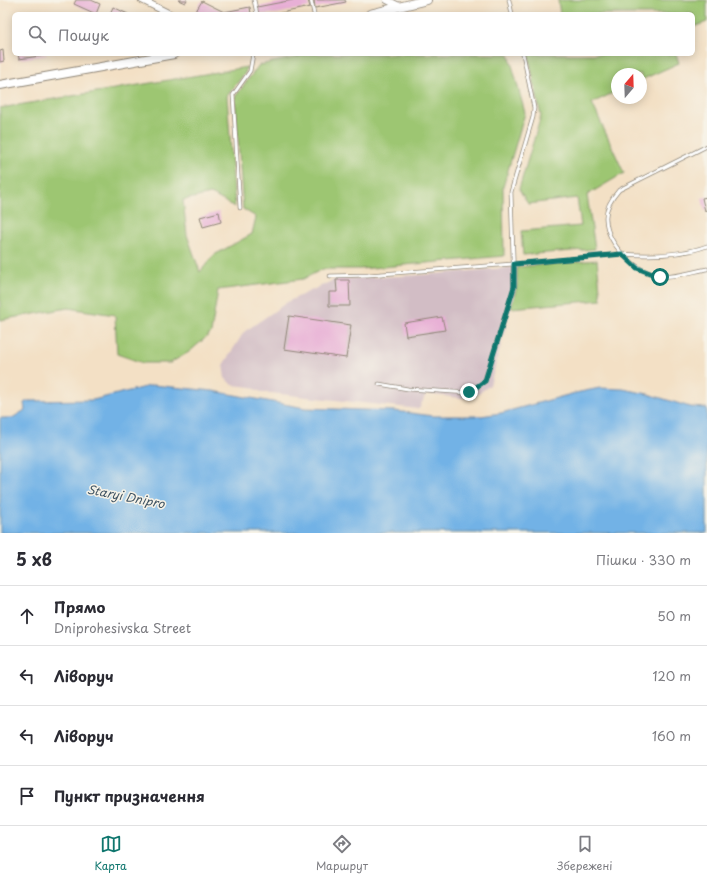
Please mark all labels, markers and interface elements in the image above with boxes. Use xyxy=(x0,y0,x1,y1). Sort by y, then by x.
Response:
search box xyxy=(12,12,695,56)
icon: search xyxy=(26,23,48,45)
text: Пошук xyxy=(58,23,109,46)
north arrow xyxy=(611,68,647,104)
route start xyxy=(651,268,669,286)
route end xyxy=(460,383,478,401)
water label: Staryi Dnipro xyxy=(86,480,168,513)
text: 5 хв xyxy=(16,546,52,572)
text: Пішки · 330 m xyxy=(596,550,691,569)
text: Прямо xyxy=(54,595,105,618)
icon: ahead xyxy=(16,605,38,627)
text: 50 m xyxy=(657,606,691,625)
text: Dniprohesivska Street xyxy=(54,618,191,637)
text: Ліворуч xyxy=(54,664,114,687)
icon: left xyxy=(16,665,38,687)
text: 120 m xyxy=(652,666,691,685)
text: Ліворуч xyxy=(54,724,114,747)
icon: left xyxy=(16,725,38,747)
text: 160 m xyxy=(652,726,691,745)
text: Пункт призначення xyxy=(54,784,205,807)
icon: arrive xyxy=(16,785,38,807)
tab: Карта xyxy=(95,833,127,874)
tab: Маршрут xyxy=(316,833,368,874)
tab: Збережені xyxy=(557,833,612,874)

